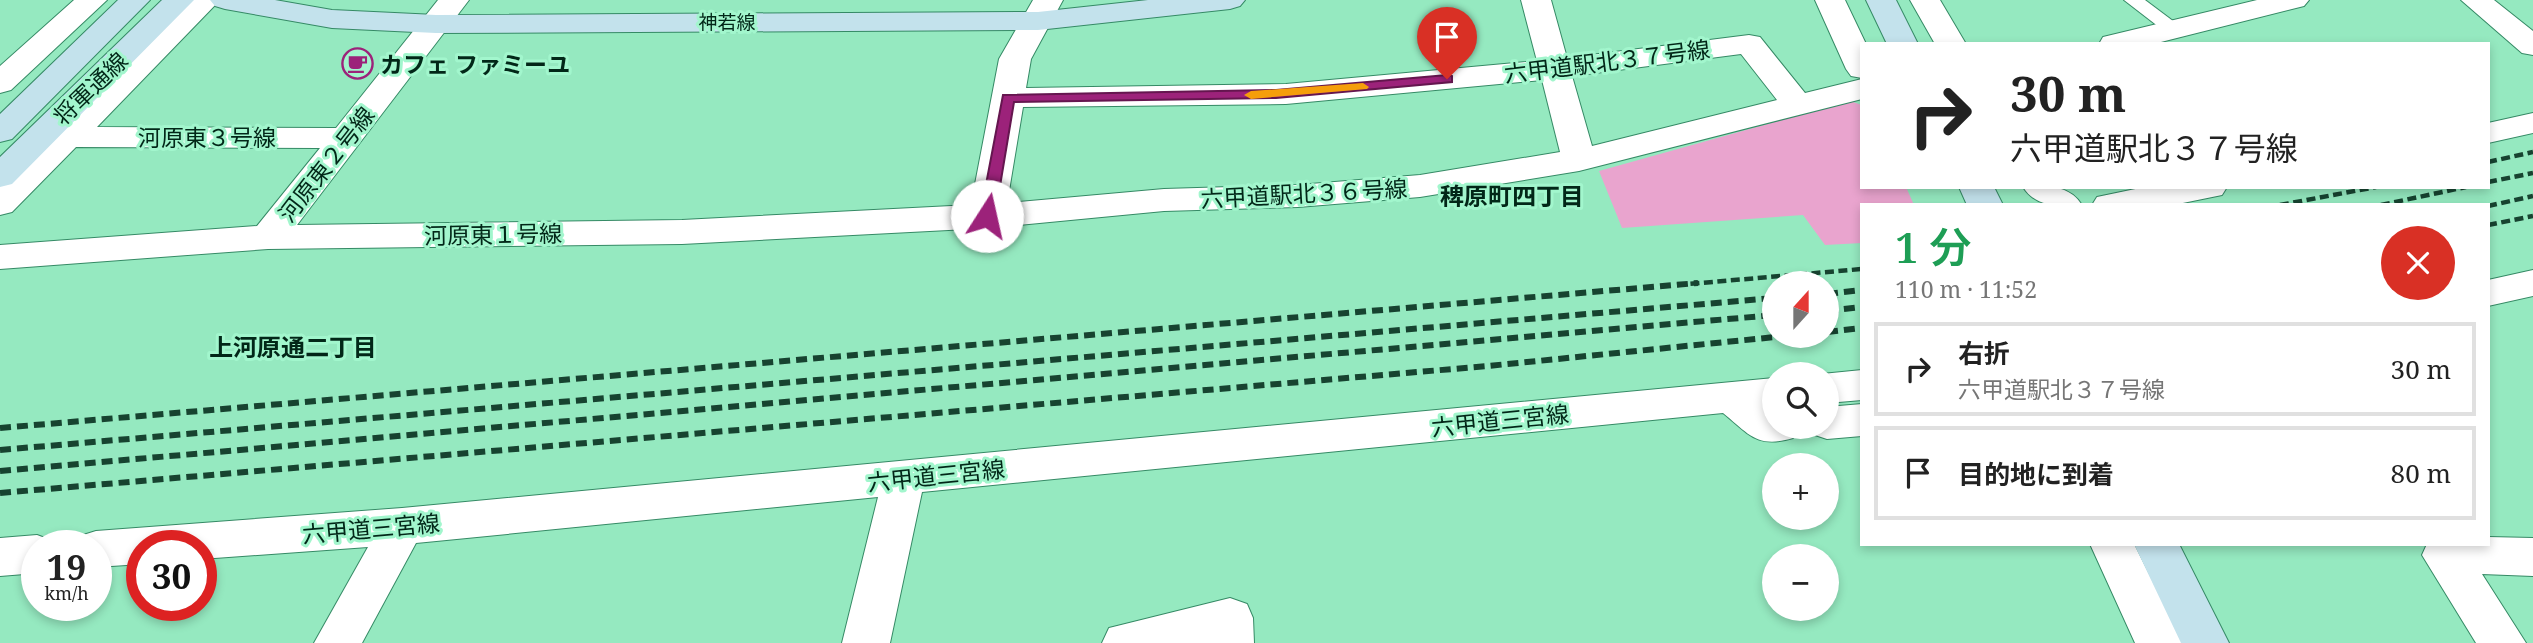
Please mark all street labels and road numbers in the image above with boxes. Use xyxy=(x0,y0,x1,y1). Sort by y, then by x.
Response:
street label: 神若線 xyxy=(698,9,756,35)
street label: 六甲道駅北３７号線 xyxy=(1502,33,1712,89)
street label: 将軍通線 xyxy=(46,45,134,131)
street label: 河原東２号線 xyxy=(271,100,381,228)
street label: 河原東３号線 xyxy=(138,121,276,153)
street label: 六甲道駅北３６号線 xyxy=(1200,172,1408,214)
street label: 河原東１号線 xyxy=(424,217,562,251)
street label: 六甲道三宮線 xyxy=(1430,397,1570,443)
street label: 六甲道三宮線 xyxy=(866,452,1006,498)
street label: 六甲道三宮線 xyxy=(301,506,441,550)

